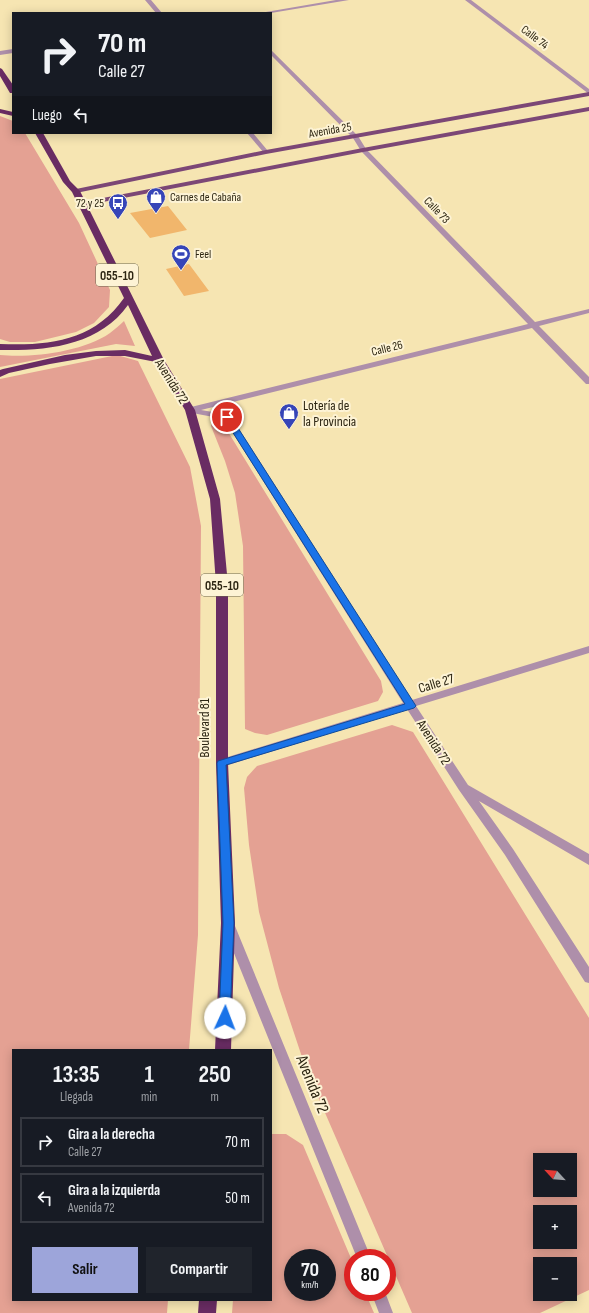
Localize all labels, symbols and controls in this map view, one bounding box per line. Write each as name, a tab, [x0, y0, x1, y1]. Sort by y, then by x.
street label: Calle 74	[518, 22, 551, 53]
text: 70 m	[98, 27, 146, 60]
icon: right	[32, 28, 84, 80]
text: Calle 27	[98, 61, 145, 82]
icon: left	[70, 104, 92, 126]
text: Luego	[32, 106, 62, 125]
street label: Avenida 25	[307, 119, 353, 142]
shop icon: Carnes de Cabaña	[145, 186, 167, 214]
place label: Carnes de Cabaña	[170, 190, 242, 205]
bus stop icon: 72 y 25	[107, 192, 129, 220]
street label: Calle 73	[420, 194, 453, 227]
place label: 72 y 25	[76, 196, 104, 211]
sports icon: Feel	[170, 243, 192, 271]
place label: Feel	[195, 247, 211, 262]
road number: 055-10	[96, 264, 138, 286]
street label: Calle 26	[370, 337, 404, 360]
street label: Avenida 72	[151, 355, 192, 407]
place label: Lotería de la Provincia	[303, 397, 356, 430]
pin	[210, 400, 244, 434]
shop icon: Lotería de la Provincia	[278, 402, 300, 430]
icon: arrive	[216, 406, 238, 428]
road number: 055-10	[201, 574, 243, 596]
street label: Calle 27	[416, 670, 456, 697]
street label: Boulevard 81	[196, 698, 213, 758]
street label: Avenida 72	[412, 716, 454, 768]
position arrow	[204, 997, 246, 1039]
street label: Avenida 72	[291, 1051, 333, 1116]
text: 13:35	[53, 1060, 100, 1089]
text: 1	[144, 1060, 154, 1089]
text: 250	[198, 1060, 231, 1089]
text: Llegada	[60, 1089, 93, 1105]
text: min	[141, 1089, 157, 1105]
text: m	[210, 1089, 219, 1105]
text: Gira a la derecha	[68, 1125, 155, 1144]
icon: right	[34, 1131, 56, 1153]
text: 70 m	[225, 1133, 250, 1152]
text: Calle 27	[68, 1144, 102, 1160]
north arrow	[533, 1153, 577, 1197]
map controls	[533, 1153, 577, 1301]
text: Gira a la izquierda	[68, 1181, 160, 1200]
icon: left	[34, 1187, 56, 1209]
text: 50 m	[225, 1189, 250, 1208]
text: Avenida 72	[68, 1200, 115, 1216]
button: +	[533, 1205, 577, 1249]
button: Salir	[32, 1247, 138, 1293]
button: Compartir	[146, 1247, 252, 1293]
speed limit sign: 80	[344, 1249, 396, 1301]
button: −	[533, 1257, 577, 1301]
text: 70	[301, 1258, 319, 1282]
text: km/h	[301, 1279, 319, 1291]

